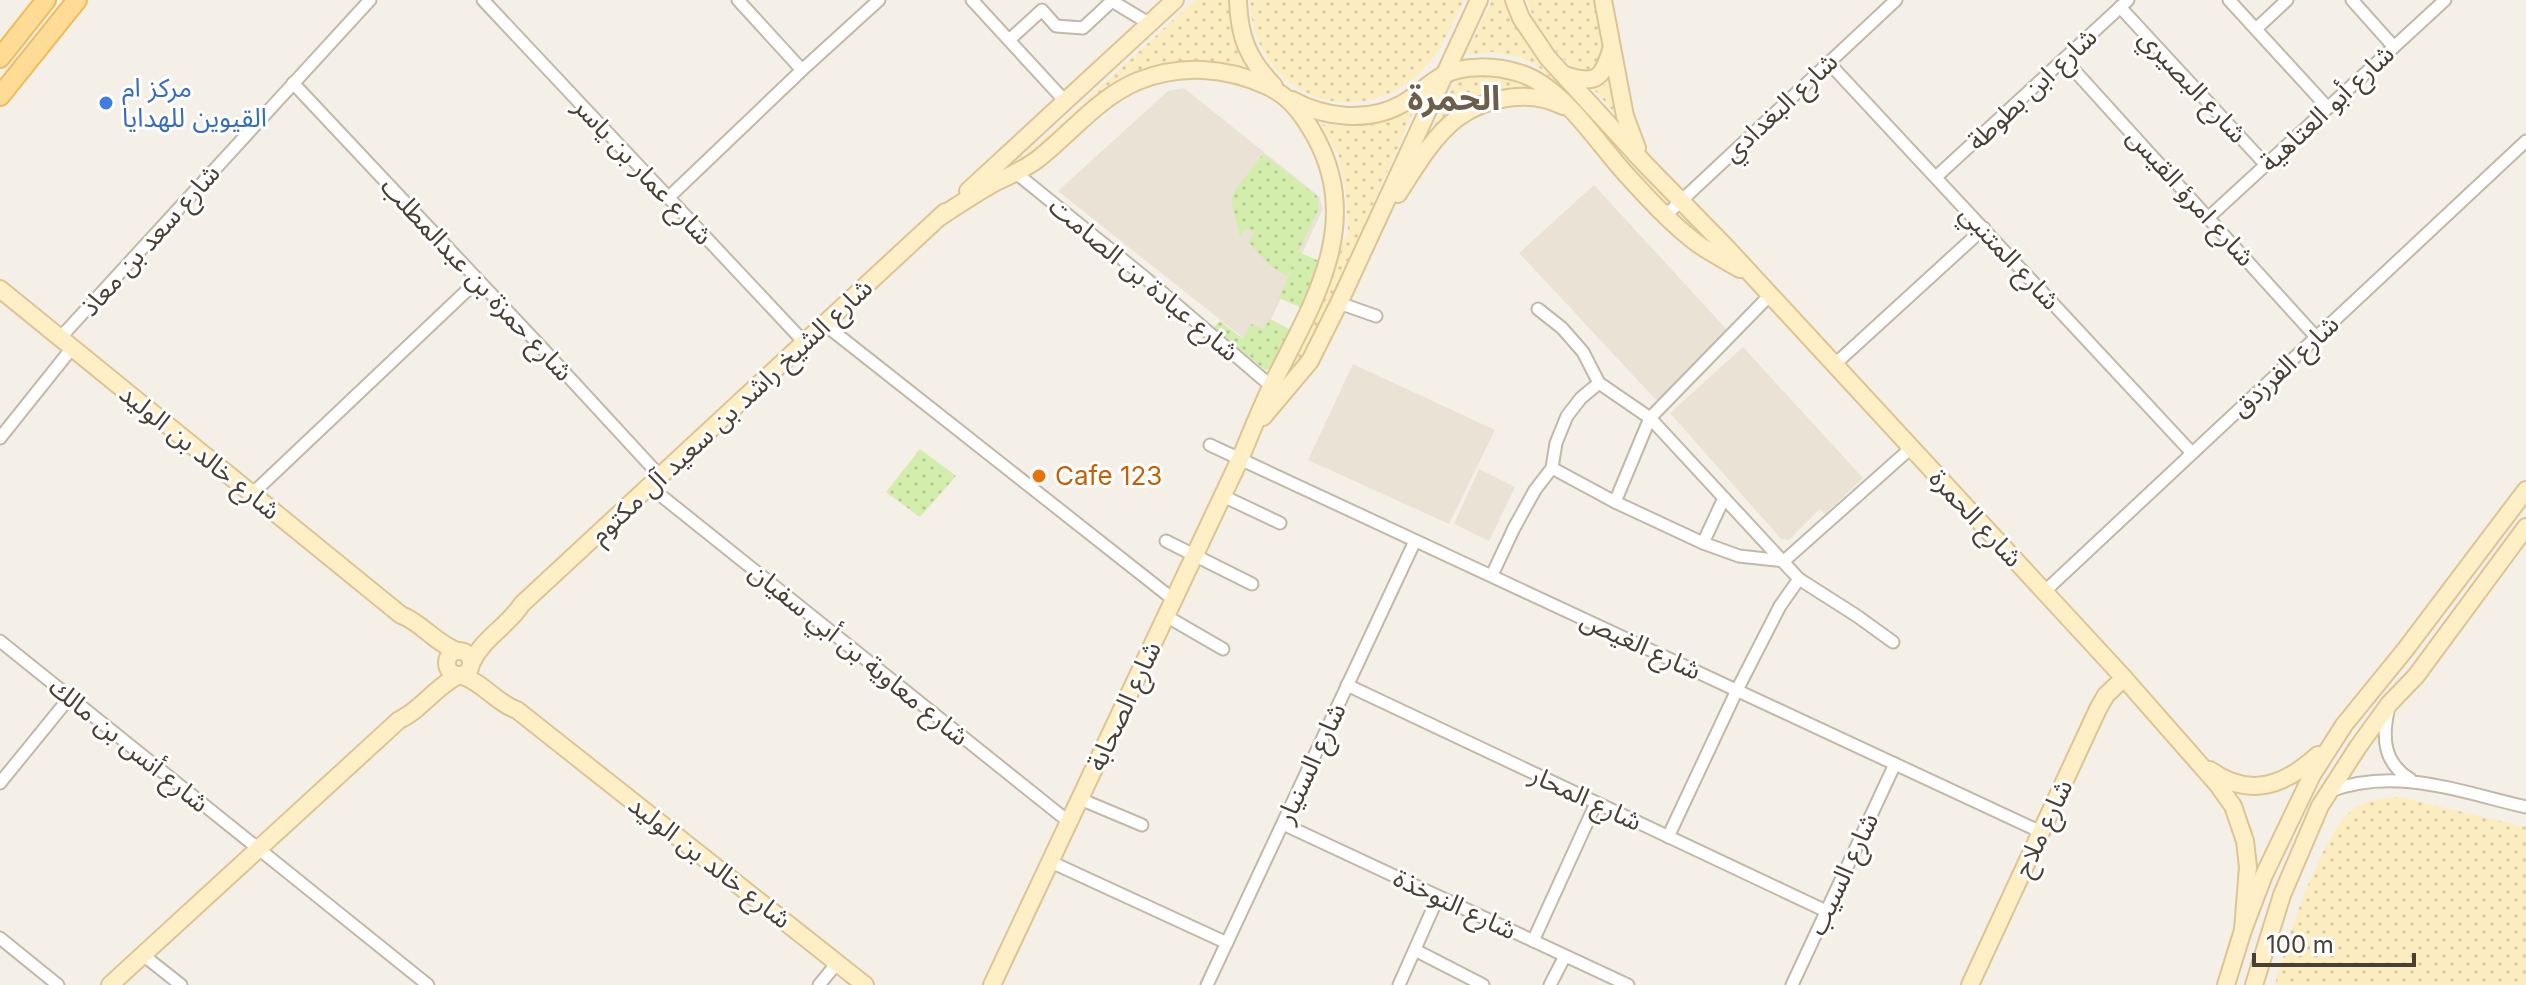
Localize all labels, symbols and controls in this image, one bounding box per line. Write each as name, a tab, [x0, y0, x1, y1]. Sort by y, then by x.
street label: شارع ابن بطوطة	[1961, 21, 2105, 159]
street label: شارع البصيري	[2129, 22, 2254, 152]
street label: شارع أبو العتاهية	[2253, 38, 2403, 180]
street label: شارع البغدادي	[1716, 46, 1847, 171]
place label: مركز ام القيوين للهدايا	[122, 72, 267, 133]
district label: الحمرة	[1408, 77, 1500, 118]
street label: شارع عمار بن ياسر	[564, 90, 719, 253]
marker: مركز ام القيوين للهدايا	[97, 94, 115, 112]
street label: شارع امرؤ القيس	[2118, 121, 2262, 275]
street label: شارع سعد بن معاذ	[73, 157, 229, 325]
street label: شارع حمزة بن عبدالمطلب	[372, 170, 580, 390]
street label: شارع عبادة بن الصامت	[1040, 190, 1246, 370]
street label: شارع المتنبي	[1950, 198, 2067, 319]
street label: شارع الشيخ راشد بن سعيد آل مكتوم	[583, 272, 882, 553]
street label: شارع الفرزدق	[2225, 308, 2347, 426]
street label: شارع خالد بن الوليد	[111, 377, 287, 529]
place label: Cafe 123	[1055, 460, 1162, 491]
street label: شارع الحمرة	[1920, 462, 2029, 576]
marker: Cafe 123	[1030, 467, 1048, 485]
street label: شارع معاوية بن أبي سفيان	[740, 555, 975, 756]
street label: شارع الغيص	[1574, 603, 1706, 690]
street label: شارع الصحابة	[1080, 636, 1171, 777]
street label: شارع أنس بن مالك	[41, 670, 216, 822]
street label: شارع السنيار	[1269, 698, 1355, 830]
street label: شارع المحار	[1523, 758, 1647, 841]
street label: شارع ملاح	[2007, 774, 2082, 883]
street label: شارع خالد بن الوليد	[620, 789, 798, 938]
street label: شارع السيب	[1801, 808, 1888, 941]
street label: شارع النوخذة	[1387, 862, 1521, 949]
scale bar	[2254, 917, 2414, 967]
text: 100 m	[2266, 930, 2334, 959]

